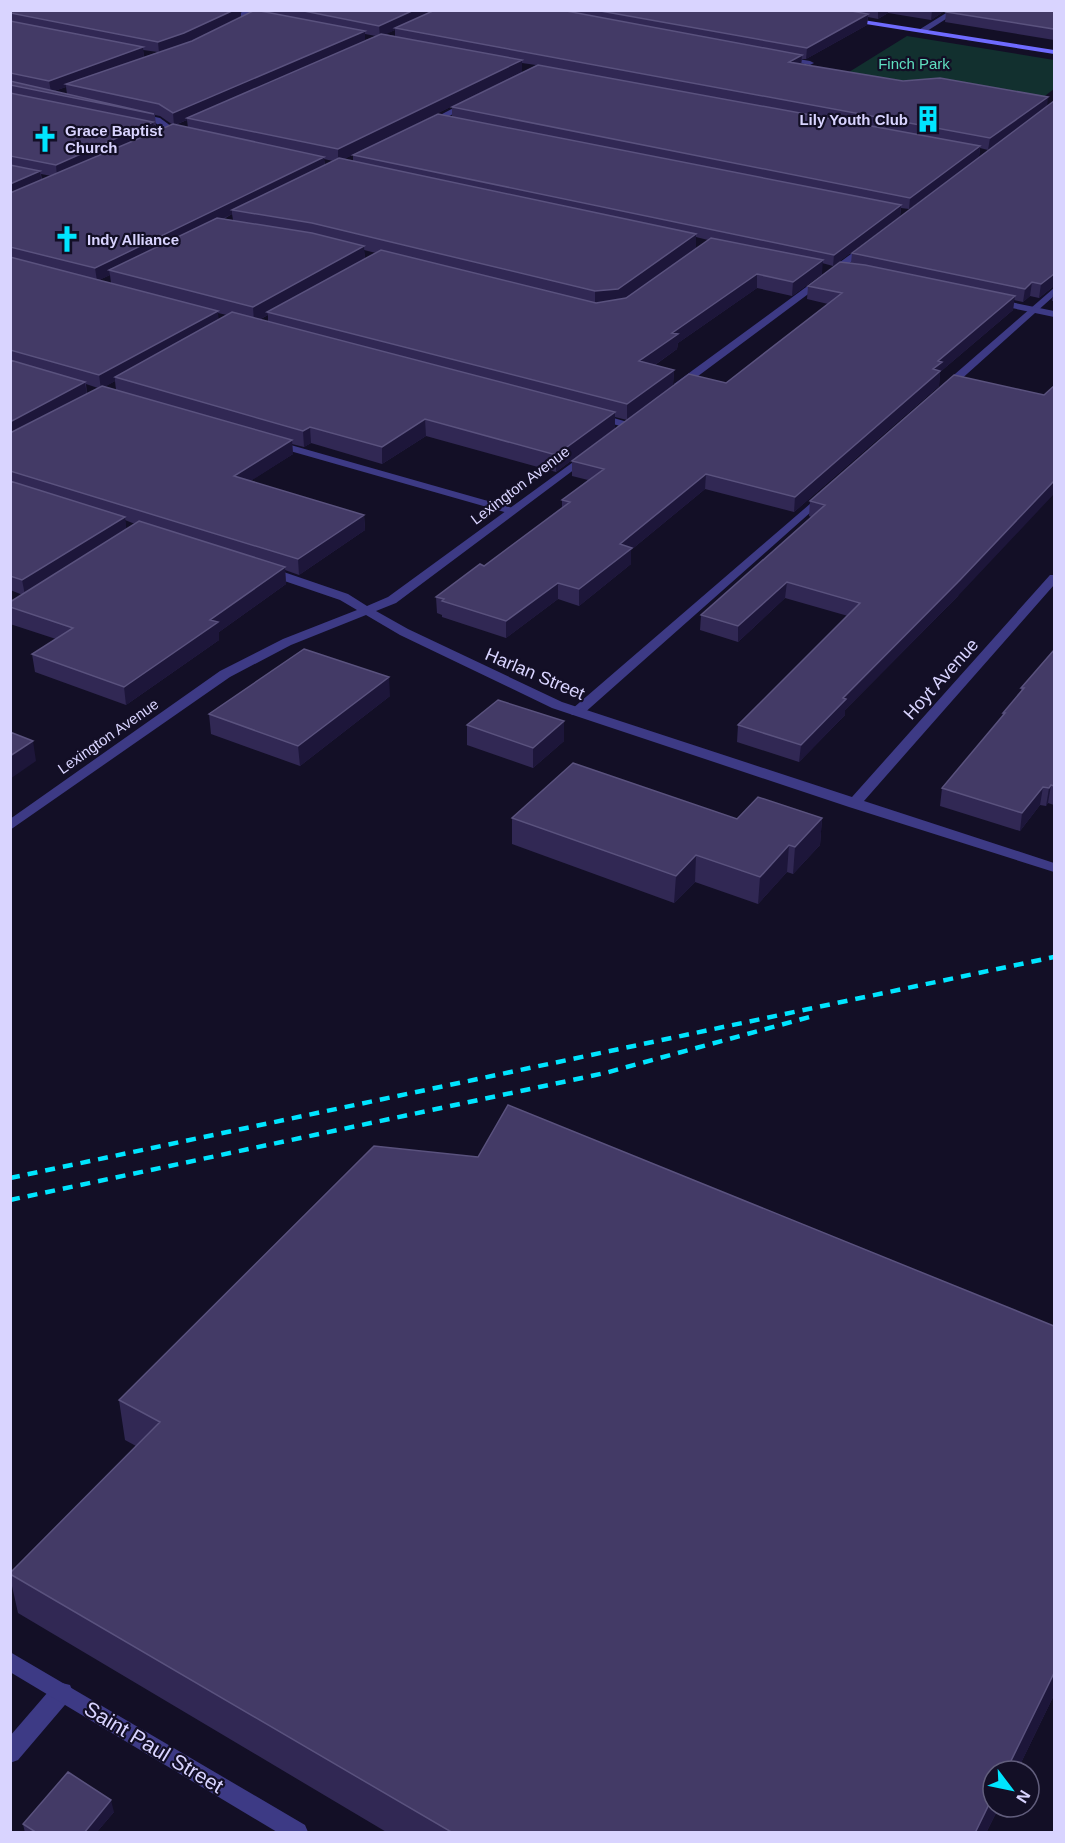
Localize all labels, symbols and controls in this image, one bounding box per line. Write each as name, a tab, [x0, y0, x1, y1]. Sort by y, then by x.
park label: Finch Park	[878, 55, 950, 72]
building icon: Lily Youth Club	[913, 104, 943, 134]
place label: Lily Youth Club	[799, 111, 908, 128]
place label: Grace Baptist Church	[65, 122, 163, 156]
church icon: Grace Baptist Church	[30, 124, 60, 154]
church icon: Indy Alliance	[52, 224, 82, 254]
place label: Indy Alliance	[87, 231, 179, 248]
street label: Lexington Avenue	[467, 442, 573, 528]
street label: Hoyt Avenue	[900, 635, 982, 723]
street label: Harlan Street	[482, 644, 588, 704]
street label: Lexington Avenue	[54, 695, 162, 777]
street label: Saint Paul Street	[81, 1697, 228, 1798]
north arrow	[981, 1759, 1041, 1819]
text: N	[1013, 1787, 1034, 1806]

